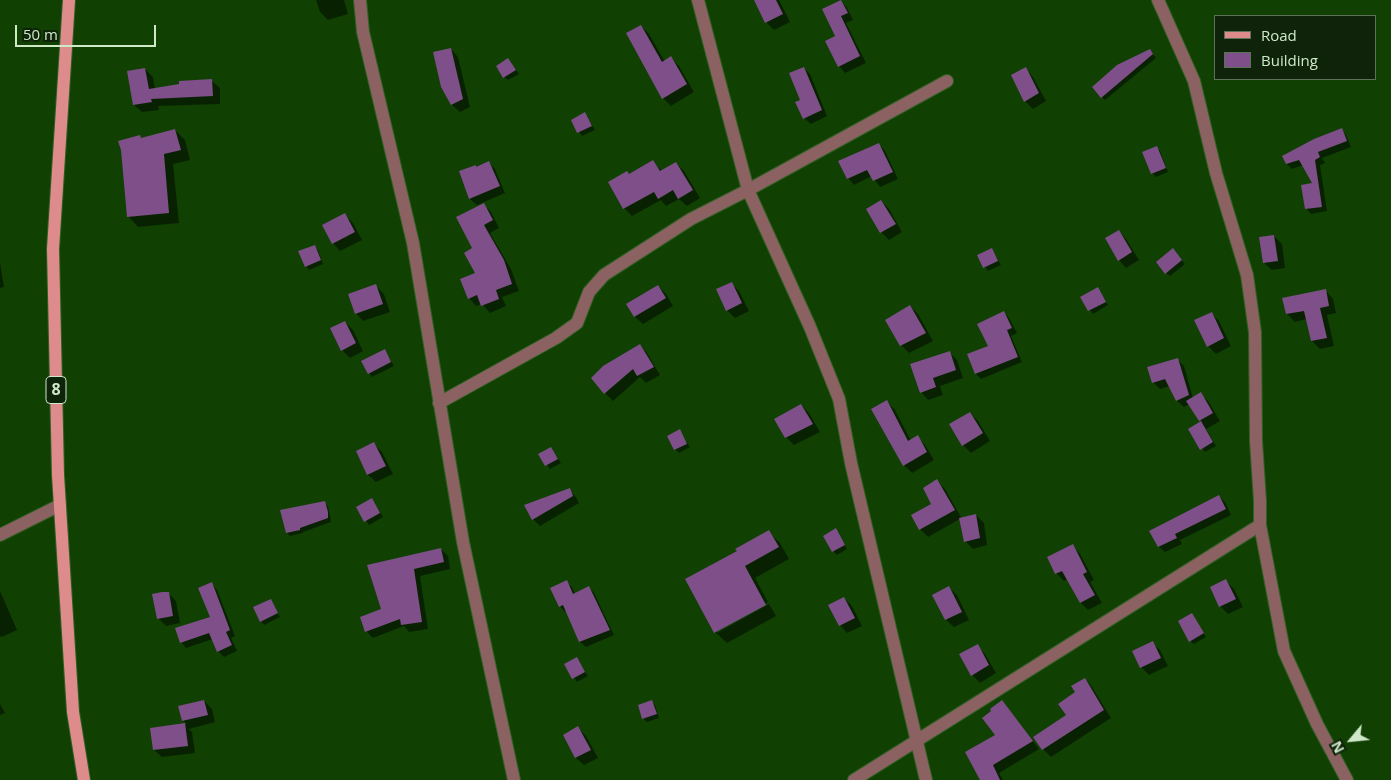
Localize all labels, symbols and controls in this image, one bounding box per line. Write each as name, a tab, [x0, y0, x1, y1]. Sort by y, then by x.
scale bar	[18, 15, 159, 47]
legend	[1214, 15, 1376, 80]
text: 50 m	[23, 24, 58, 44]
text: Road	[1261, 25, 1297, 45]
text: Building	[1261, 50, 1318, 70]
road number: 8	[46, 376, 66, 404]
north arrow	[1326, 715, 1376, 765]
text: N	[1326, 738, 1348, 757]

